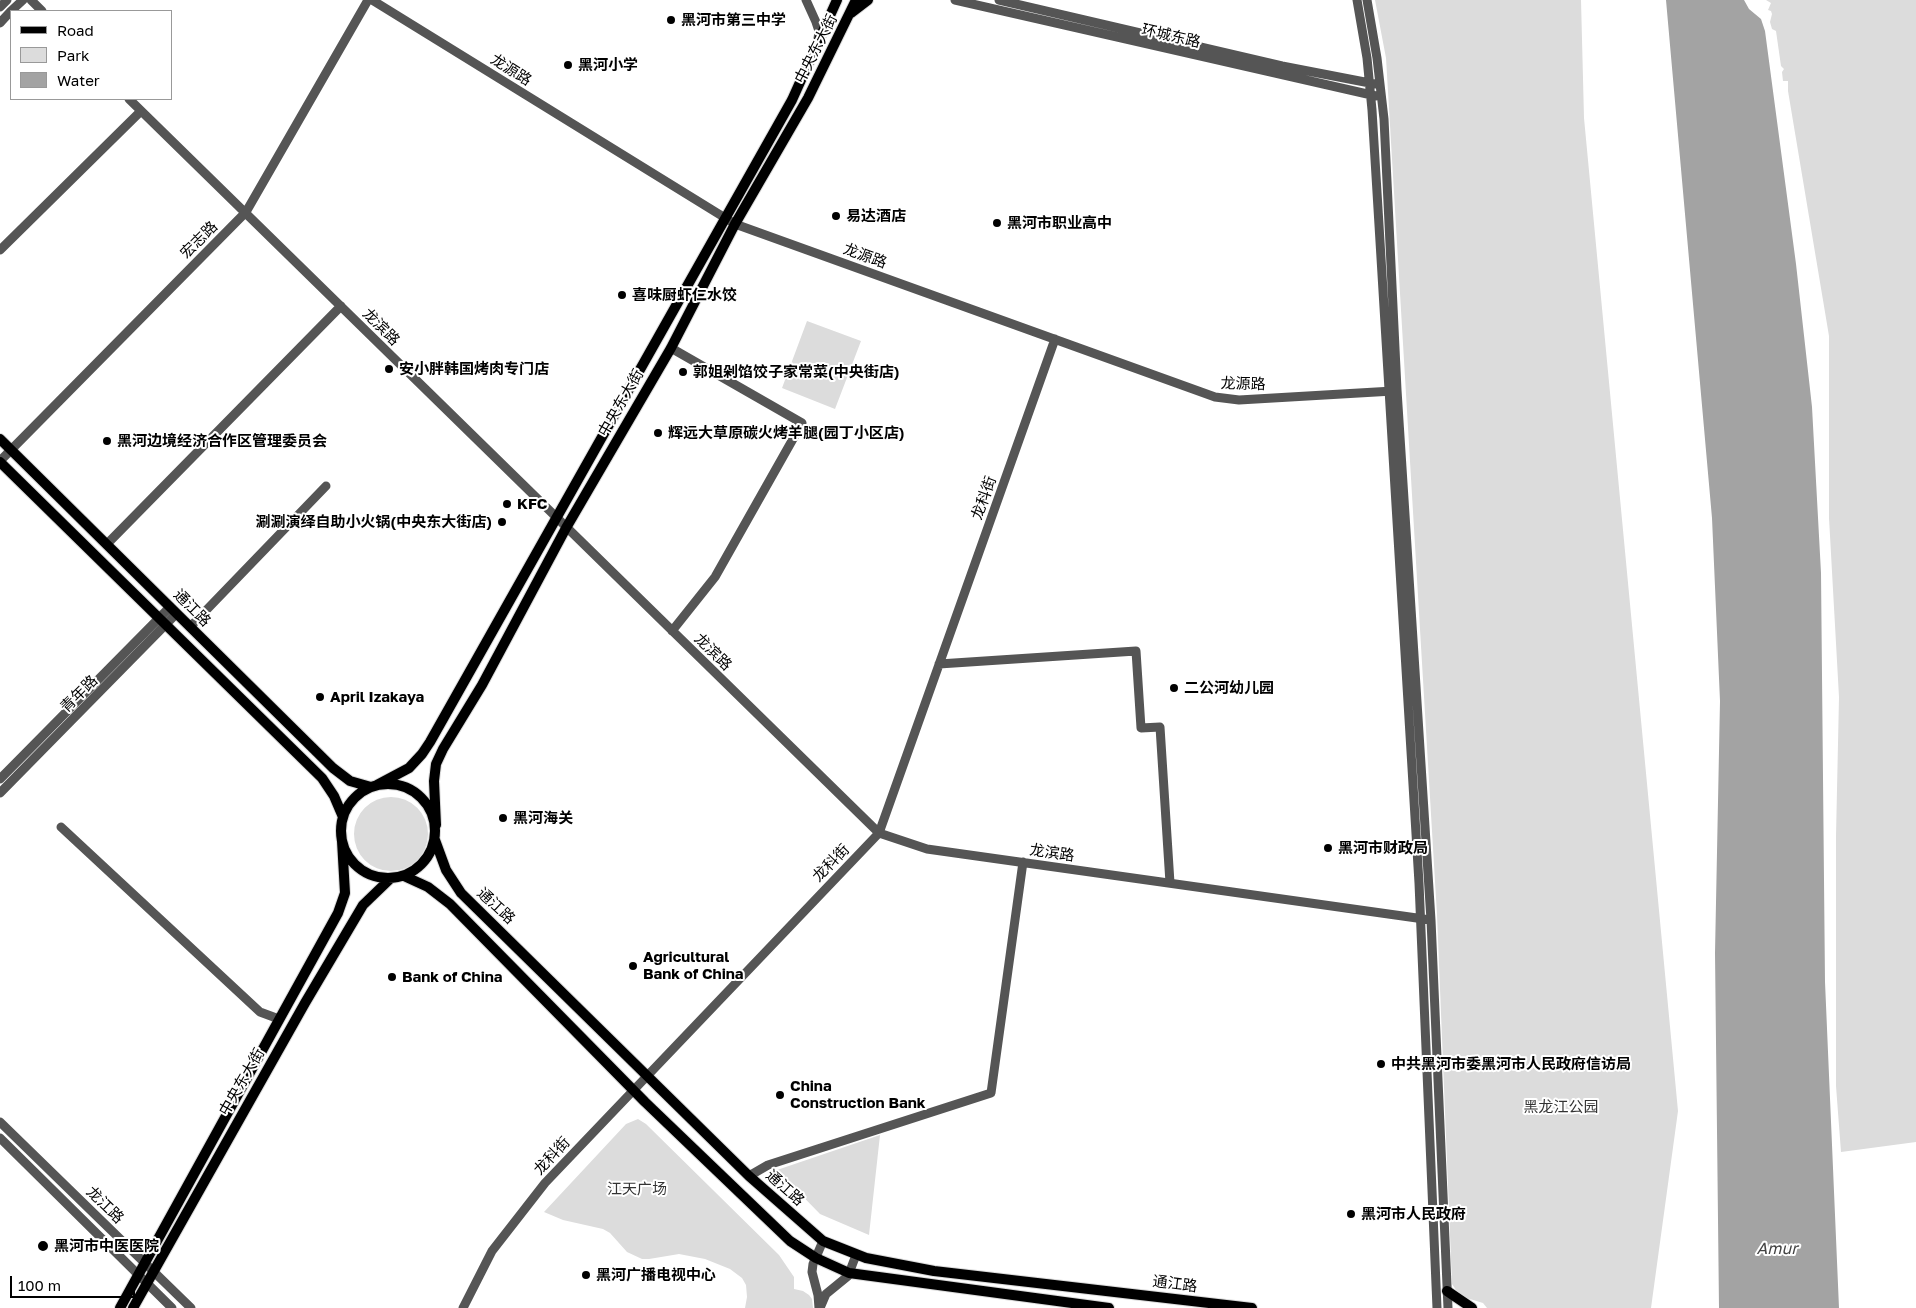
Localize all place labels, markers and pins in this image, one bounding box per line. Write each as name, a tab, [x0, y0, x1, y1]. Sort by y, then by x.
place label: 黑河市第三中学	[681, 11, 786, 29]
marker: 黑河市第三中学	[665, 14, 677, 26]
place label: 黑河小学	[578, 56, 638, 74]
marker: 黑河小学	[562, 59, 574, 71]
place label: 易达酒店	[846, 207, 906, 225]
marker: 易达酒店	[830, 210, 842, 222]
place label: 黑河市职业高中	[1007, 214, 1112, 232]
marker: 黑河市职业高中	[991, 217, 1003, 229]
place label: 喜味厨虾仁水饺	[632, 286, 737, 304]
marker: 喜味厨虾仁水饺	[616, 289, 628, 301]
place label: 安小胖韩国烤肉专门店	[399, 360, 549, 378]
marker: 安小胖韩国烤肉专门店	[383, 363, 395, 375]
place label: 郭姐剁馅饺子家常菜(中央街店)	[693, 363, 899, 381]
marker: 郭姐剁馅饺子家常菜(中央街店)	[677, 366, 689, 378]
place label: 辉远大草原碳火烤羊腿(园丁小区店)	[668, 424, 904, 442]
marker: 辉远大草原碳火烤羊腿(园丁小区店)	[652, 427, 664, 439]
place label: 黑河边境经济合作区管理委员会	[117, 432, 327, 450]
marker: 黑河边境经济合作区管理委员会	[101, 435, 113, 447]
place label: KFC	[517, 495, 547, 513]
marker: KFC	[501, 498, 513, 510]
place label: 涮涮演绎自助小火锅(中央东大街店)	[256, 513, 492, 531]
marker: 涮涮演绎自助小火锅(中央东大街店)	[496, 516, 508, 528]
place label: 二公河幼儿园	[1184, 679, 1274, 697]
marker: 二公河幼儿园	[1168, 682, 1180, 694]
place label: April Izakaya	[330, 688, 424, 706]
marker: April Izakaya	[314, 691, 326, 703]
place label: 黑河海关	[513, 809, 573, 827]
marker: 黑河海关	[497, 812, 509, 824]
place label: 黑河市财政局	[1338, 839, 1428, 857]
marker: 黑河市财政局	[1322, 842, 1334, 854]
place label: Agricultural Bank of China	[643, 948, 744, 983]
marker: Agricultural Bank of China	[627, 960, 639, 972]
place label: Bank of China	[402, 968, 503, 986]
marker: Bank of China	[386, 971, 398, 983]
place label: 中共黑河市委黑河市人民政府信访局	[1391, 1055, 1631, 1073]
marker: 中共黑河市委黑河市人民政府信访局	[1375, 1058, 1387, 1070]
place label: China Construction Bank	[790, 1077, 925, 1112]
marker: China Construction Bank	[774, 1089, 786, 1101]
place label: 黑河市人民政府	[1361, 1205, 1466, 1223]
marker: 黑河市人民政府	[1345, 1208, 1357, 1220]
place label: 黑河市中医医院	[54, 1237, 159, 1255]
marker: 黑河市中医医院	[36, 1239, 50, 1253]
place label: 黑河广播电视中心	[596, 1266, 716, 1284]
marker: 黑河广播电视中心	[580, 1269, 592, 1281]

